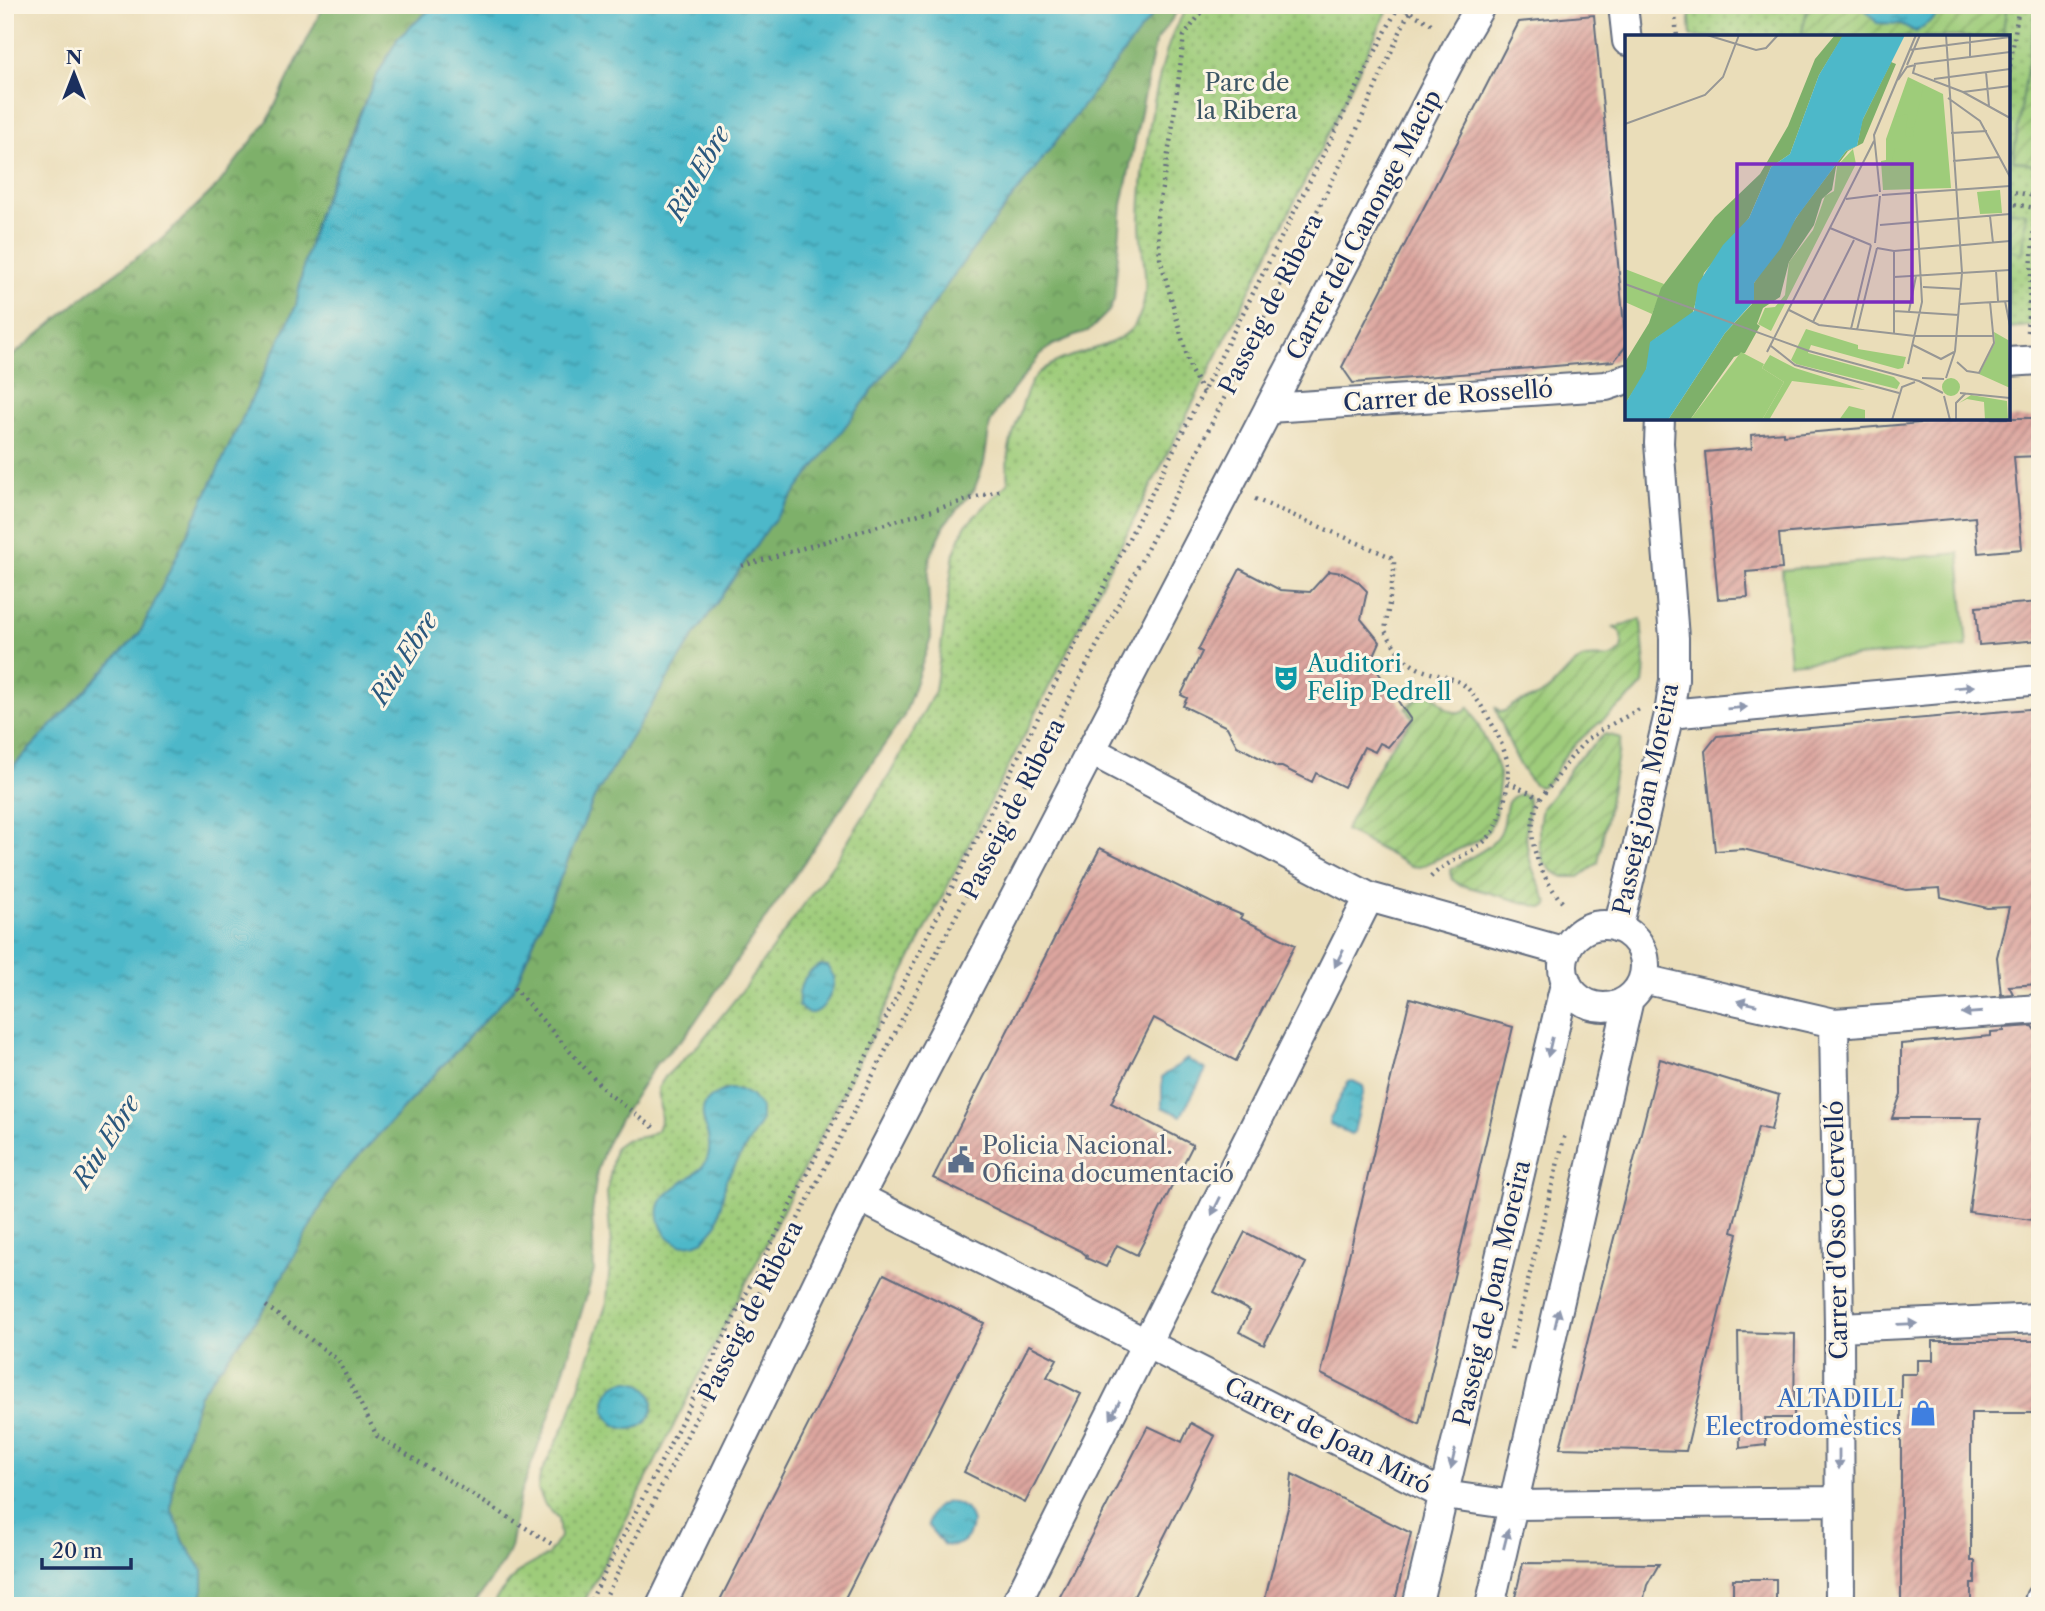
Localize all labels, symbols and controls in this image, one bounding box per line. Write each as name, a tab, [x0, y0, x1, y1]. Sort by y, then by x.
inset map	[1625, 35, 2010, 420]
north arrow	[38, 38, 108, 108]
text: N	[66, 46, 82, 69]
park label: Parc de la Ribera	[1196, 68, 1298, 125]
street label: Carrer del Canonge Macip	[1280, 85, 1447, 365]
water label: Riu Ebre	[658, 119, 738, 228]
street label: Passeig de Ribera	[1213, 208, 1329, 399]
street label: Carrer de Rosselló	[1342, 374, 1554, 417]
water label: Riu Ebre	[362, 605, 446, 712]
place label: Auditori Felip Pedrell	[1306, 649, 1451, 706]
theatre icon: Auditori Felip Pedrell	[1271, 663, 1301, 693]
street label: Passeig joan Moreira	[1607, 680, 1684, 917]
one-way arrow	[1953, 681, 1975, 692]
one-way arrow	[1726, 702, 1748, 713]
street label: Passeig de Ribera	[955, 713, 1071, 904]
one-way arrow	[1334, 948, 1345, 968]
one-way arrow	[1736, 998, 1758, 1009]
one-way arrow	[1960, 1008, 1982, 1019]
one-way arrow	[1544, 1036, 1555, 1058]
water label: Riu Ebre	[64, 1088, 148, 1195]
street label: Carrer d'Ossó Cervelló	[1820, 1100, 1853, 1360]
place label: Policia Nacional. Oficina documentació	[982, 1131, 1234, 1188]
public building icon: Policia Nacional. Oficina documentació	[946, 1145, 976, 1175]
street label: Passeig de Joan Moreira	[1447, 1157, 1536, 1429]
one-way arrow	[1211, 1196, 1222, 1216]
street label: Passeig de Ribera	[693, 1215, 809, 1406]
one-way arrow	[1551, 1307, 1562, 1329]
one-way arrow	[1896, 1318, 1918, 1329]
street label: Carrer de Joan Miró	[1220, 1371, 1436, 1500]
place label: ALTADILL Electrodomèstics	[1705, 1384, 1902, 1441]
shop icon: ALTADILL Electrodomèstics	[1908, 1398, 1938, 1428]
one-way arrow	[1109, 1400, 1121, 1420]
one-way arrow	[1447, 1448, 1458, 1470]
one-way arrow	[1833, 1448, 1845, 1470]
scale bar	[42, 1527, 131, 1571]
one-way arrow	[1501, 1528, 1512, 1550]
text: 20 m	[52, 1538, 103, 1563]

